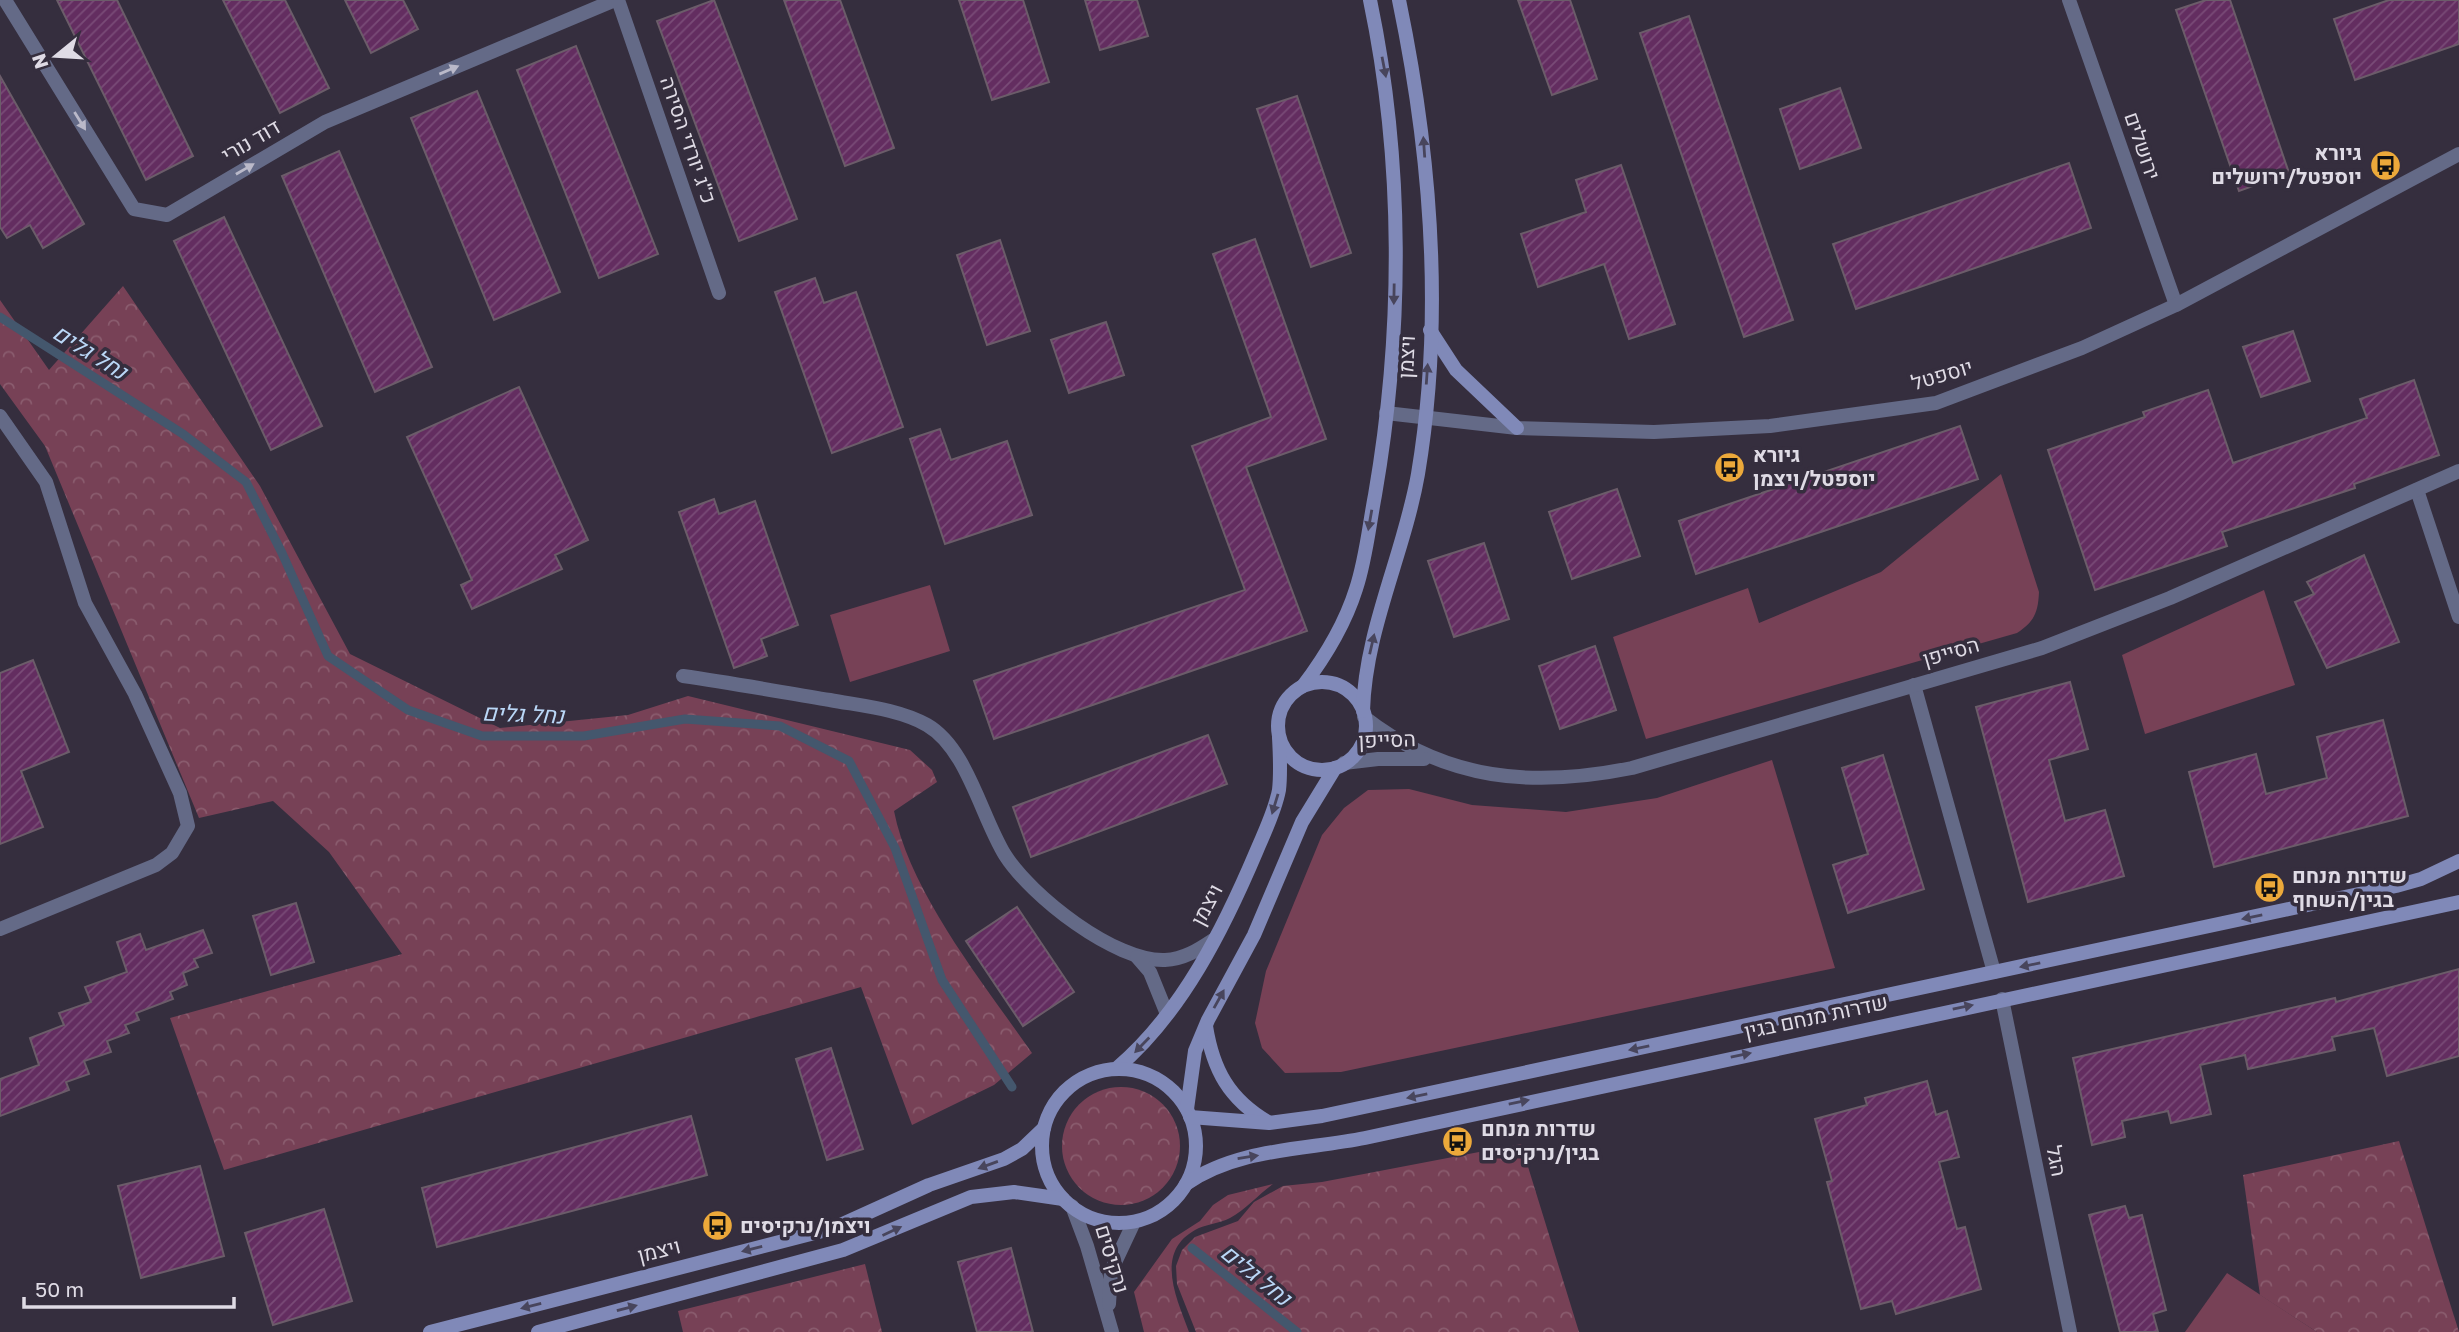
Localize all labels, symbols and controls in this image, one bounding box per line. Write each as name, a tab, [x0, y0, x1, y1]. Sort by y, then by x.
north arrow	[21, 21, 91, 91]
text: N	[26, 51, 53, 72]
one-way arrow	[1378, 56, 1389, 78]
one-way arrow	[439, 64, 460, 75]
street label: כ"ג יורדי הסירה	[655, 73, 723, 207]
street label: ירושלים	[2119, 108, 2167, 183]
one-way arrow	[73, 111, 86, 130]
street label: דוד נורי	[216, 113, 285, 167]
one-way arrow	[1418, 136, 1429, 158]
place label: גיורא יוספטל/ירושלים	[2211, 139, 2362, 189]
bus stop icon: גיורא יוספטל/ירושלים	[2368, 148, 2402, 182]
one-way arrow	[235, 163, 255, 175]
one-way arrow	[1388, 283, 1400, 305]
water label: נחל גלים	[48, 318, 134, 386]
street label: ויצמן	[1392, 335, 1420, 379]
street label: יוספטל	[1908, 353, 1976, 395]
one-way arrow	[1422, 363, 1433, 385]
place label: גיורא יוספטל/ויצמן	[1753, 441, 1876, 491]
bus stop icon: גיורא יוספטל/ויצמן	[1713, 450, 1747, 484]
one-way arrow	[1365, 509, 1376, 531]
street label: הסייפן	[1919, 631, 1982, 671]
one-way arrow	[1367, 633, 1378, 655]
water label: נחל גלים	[482, 698, 566, 728]
street label: הסייפן	[1358, 725, 1416, 753]
one-way arrow	[1269, 794, 1279, 815]
place label: שדרות מנחם בגין/השחף	[2292, 862, 2407, 912]
bus stop icon: שדרות מנחם בגין/השחף	[2252, 871, 2286, 905]
street label: ויצמן	[1184, 879, 1228, 930]
one-way arrow	[2241, 912, 2263, 923]
one-way arrow	[2018, 959, 2040, 970]
street label: שדרות מנחם בגין	[1742, 988, 1890, 1044]
one-way arrow	[1213, 990, 1225, 1009]
one-way arrow	[1953, 1001, 1975, 1012]
one-way arrow	[1134, 1037, 1151, 1054]
one-way arrow	[1628, 1043, 1650, 1054]
one-way arrow	[1730, 1049, 1752, 1060]
one-way arrow	[1406, 1090, 1428, 1101]
one-way arrow	[1508, 1097, 1530, 1108]
place label: שדרות מנחם בגין/נרקיסים	[1481, 1115, 1600, 1165]
bus stop icon: שדרות מנחם בגין/נרקיסים	[1441, 1124, 1475, 1158]
street label: הגל	[2041, 1143, 2073, 1179]
one-way arrow	[1237, 1151, 1259, 1162]
one-way arrow	[978, 1160, 999, 1171]
bus stop icon: ויצמן/נרקיסים	[700, 1209, 734, 1243]
place label: ויצמן/נרקיסים	[740, 1212, 871, 1238]
street label: נרקיסים	[1090, 1221, 1136, 1296]
one-way arrow	[882, 1225, 902, 1236]
street label: ויצמן	[635, 1232, 683, 1268]
water label: נחל גלים	[1216, 1238, 1299, 1312]
one-way arrow	[740, 1244, 762, 1255]
scale bar	[24, 1266, 234, 1310]
text: 50 m	[35, 1276, 84, 1302]
one-way arrow	[520, 1301, 542, 1312]
one-way arrow	[617, 1302, 638, 1312]

